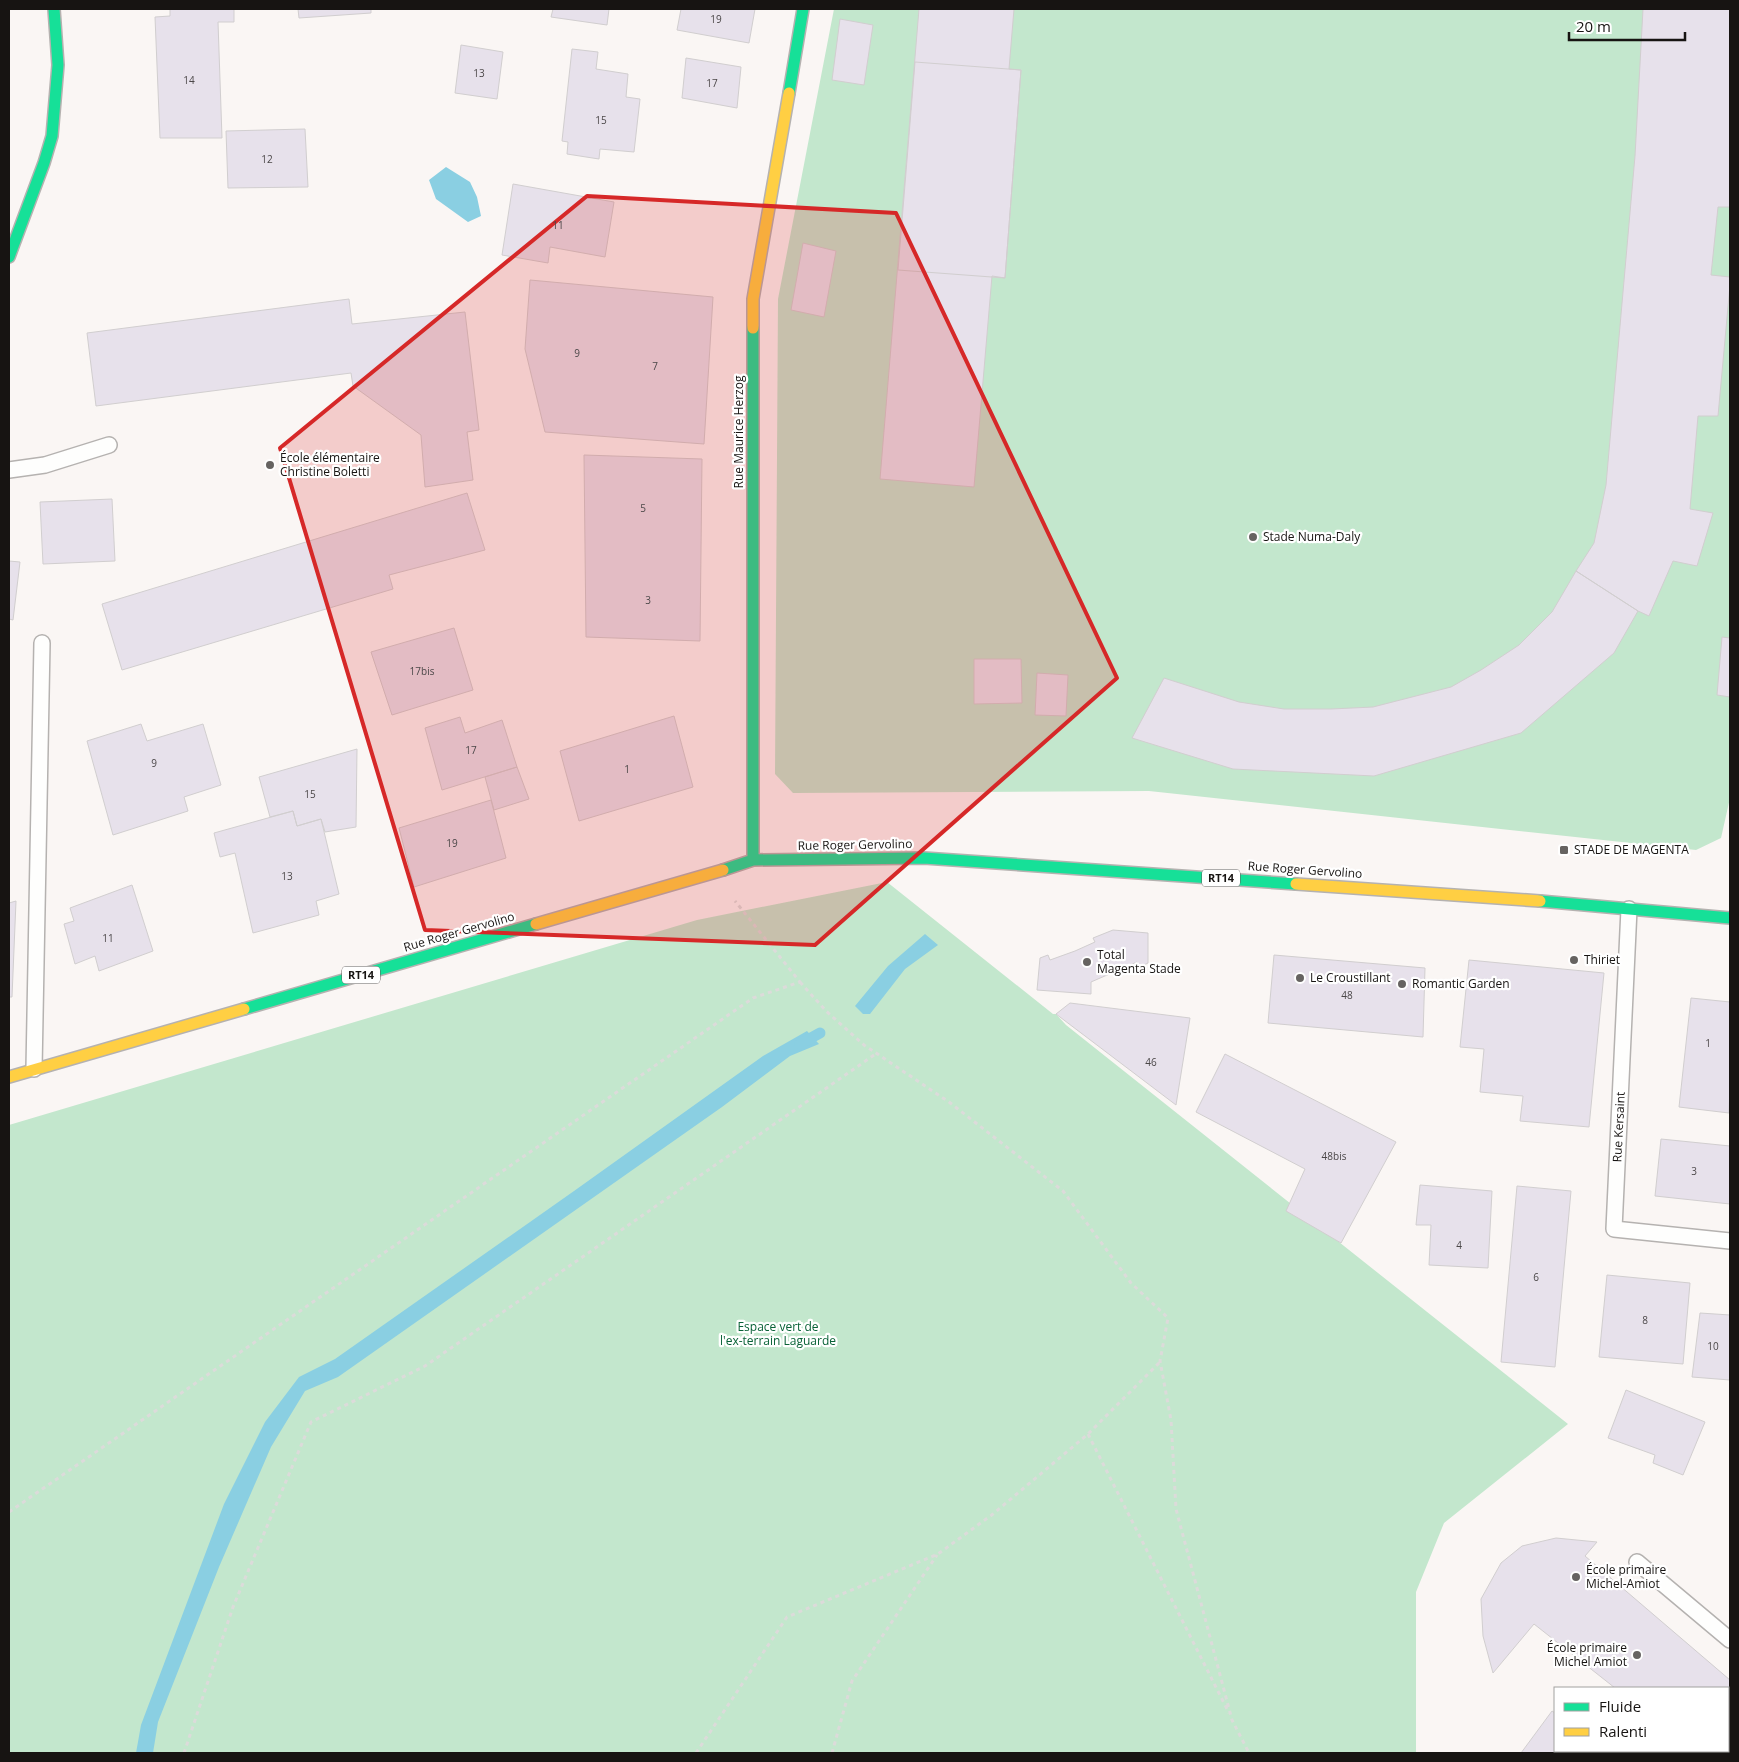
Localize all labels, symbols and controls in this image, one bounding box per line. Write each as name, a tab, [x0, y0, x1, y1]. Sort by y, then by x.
scale bar	[1569, 10, 1685, 42]
house number: 19	[710, 12, 722, 26]
text: 20 m	[1576, 16, 1611, 36]
house number: 13	[473, 66, 485, 80]
house number: 14	[183, 73, 195, 87]
house number: 17	[706, 76, 718, 90]
house number: 15	[595, 113, 607, 127]
house number: 12	[261, 152, 273, 166]
house number: 11	[552, 218, 564, 232]
house number: 9	[574, 346, 580, 360]
house number: 7	[652, 359, 658, 373]
street label: Rue Maurice Herzog	[730, 375, 747, 488]
place label: École élémentaire Christine Boletti	[280, 449, 380, 480]
marker: École élémentaire Christine Boletti	[264, 459, 276, 471]
house number: 5	[640, 501, 646, 515]
place label: Stade Numa-Daly	[1263, 528, 1361, 545]
marker: Stade Numa-Daly	[1247, 531, 1259, 543]
house number: 3	[645, 593, 651, 607]
house number: 17bis	[410, 664, 435, 678]
house number: 17	[465, 743, 477, 757]
house number: 9	[151, 756, 157, 770]
house number: 1	[624, 762, 630, 776]
house number: 15	[304, 787, 316, 801]
street label: Rue Roger Gervolino	[797, 835, 913, 854]
house number: 19	[446, 836, 458, 850]
place label: STADE DE MAGENTA	[1574, 841, 1689, 858]
marker: STADE DE MAGENTA	[1558, 844, 1570, 856]
street label: Rue Roger Gervolino	[1247, 857, 1363, 882]
house number: 13	[281, 869, 293, 883]
road number: RT14	[1202, 870, 1240, 886]
street label: Rue Roger Gervolino	[401, 908, 516, 956]
house number: 11	[102, 931, 114, 945]
place label: Total Magenta Stade	[1097, 946, 1181, 977]
place label: Thiriet	[1584, 951, 1620, 968]
marker: Thiriet	[1568, 954, 1580, 966]
marker: Total Magenta Stade	[1081, 956, 1093, 968]
road number: RT14	[342, 966, 380, 984]
place label: Le Croustillant	[1310, 969, 1391, 986]
marker: Le Croustillant	[1294, 972, 1306, 984]
place label: Romantic Garden	[1412, 975, 1510, 992]
marker: Romantic Garden	[1396, 978, 1408, 990]
house number: 48	[1341, 988, 1353, 1002]
house number: 1	[1705, 1036, 1711, 1050]
house number: 46	[1145, 1055, 1157, 1069]
street label: Rue Kersaint	[1608, 1091, 1629, 1163]
house number: 48bis	[1322, 1149, 1347, 1163]
house number: 3	[1691, 1164, 1697, 1178]
house number: 4	[1456, 1238, 1462, 1252]
house number: 6	[1533, 1270, 1539, 1284]
house number: 8	[1642, 1313, 1648, 1327]
park label: Espace vert de l'ex-terrain Laguarde	[720, 1318, 836, 1349]
house number: 10	[1707, 1339, 1719, 1353]
place label: École primaire Michel-Amiot	[1586, 1561, 1667, 1592]
marker: École primaire Michel-Amiot	[1570, 1571, 1582, 1583]
place label: École primaire Michel Amiot	[1547, 1639, 1627, 1670]
marker: École primaire Michel Amiot	[1631, 1649, 1643, 1661]
legend	[1554, 1687, 1729, 1752]
text: Fluide	[1599, 1696, 1641, 1716]
text: Ralenti	[1599, 1721, 1647, 1741]

